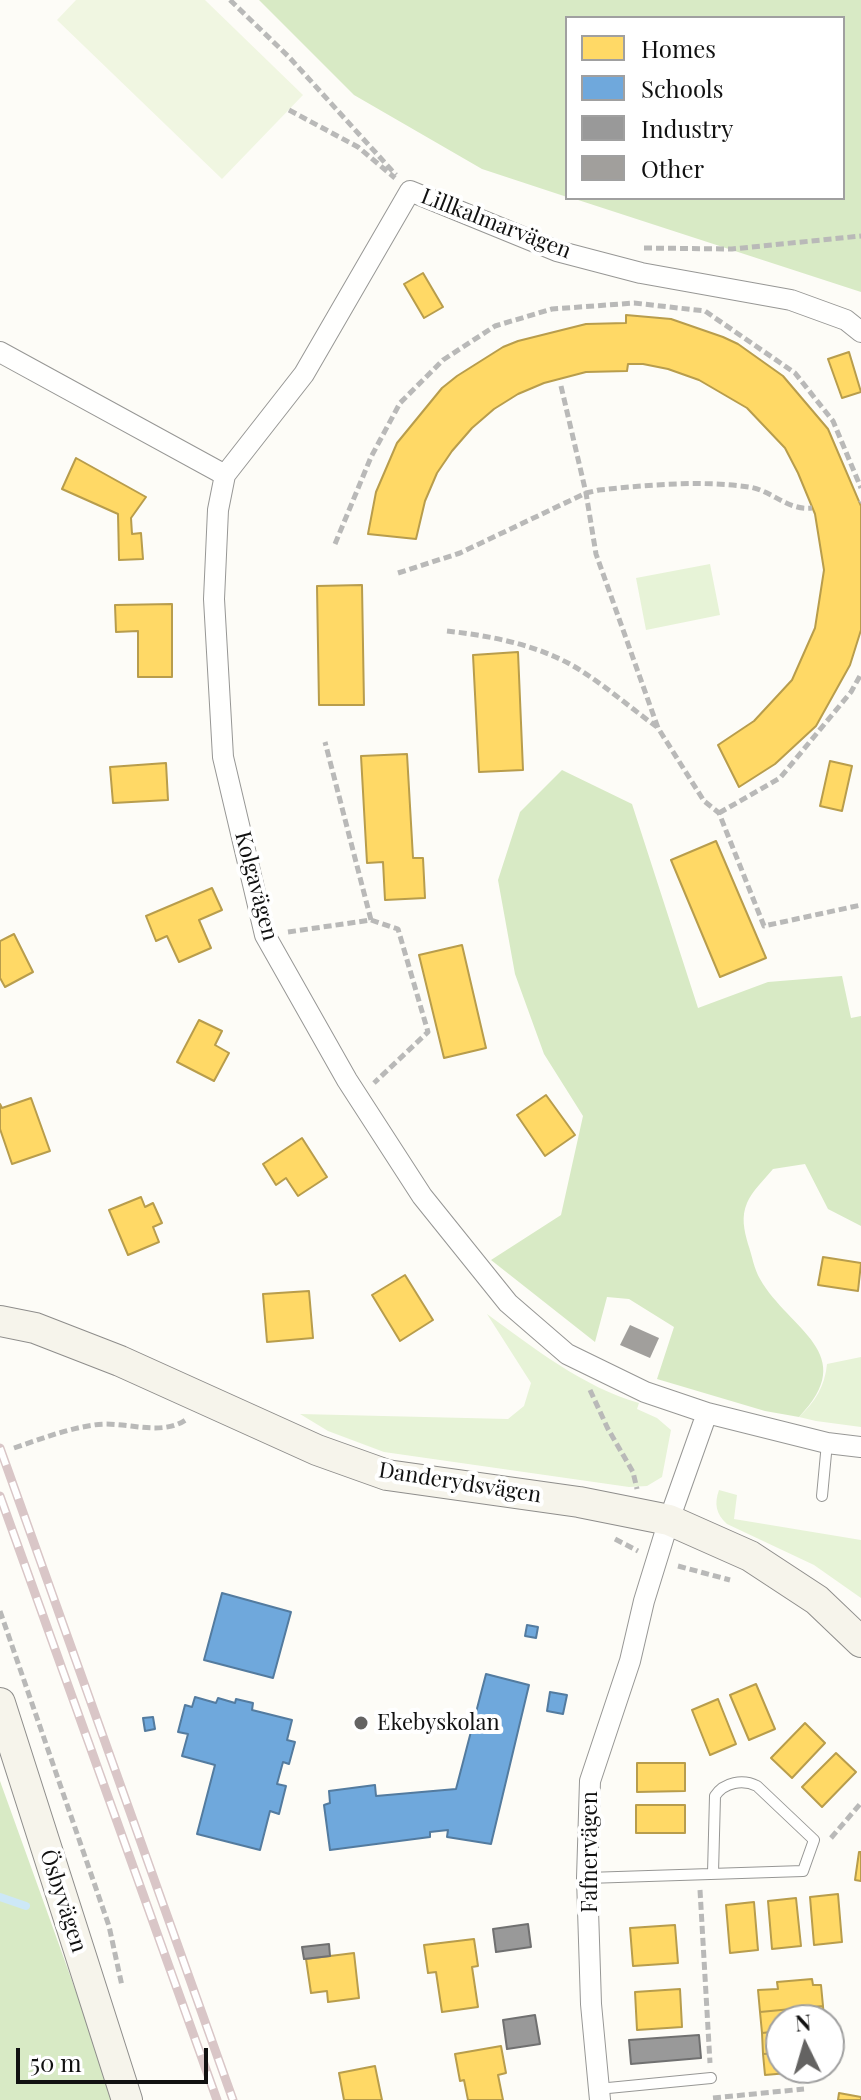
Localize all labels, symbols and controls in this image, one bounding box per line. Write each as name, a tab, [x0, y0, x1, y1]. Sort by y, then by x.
legend	[565, 16, 845, 200]
text: Homes	[641, 32, 716, 64]
text: Schools	[641, 72, 723, 104]
text: Industry	[641, 112, 733, 144]
text: Other	[641, 152, 704, 184]
street label: Lillkalmarvägen	[417, 183, 575, 265]
street label: Kolgavägen	[229, 828, 283, 944]
street label: Danderydsvägen	[377, 1457, 543, 1509]
place label: Ekebyskolan	[377, 1710, 500, 1736]
marker: Ekebyskolan	[352, 1714, 370, 1732]
street label: Fafnervägen	[577, 1791, 603, 1913]
street label: Ösbyvägen	[34, 1846, 92, 1956]
north arrow	[765, 2004, 845, 2084]
text: N	[794, 2006, 812, 2038]
scale bar	[20, 2032, 212, 2082]
text: 50 m	[30, 2046, 82, 2078]

